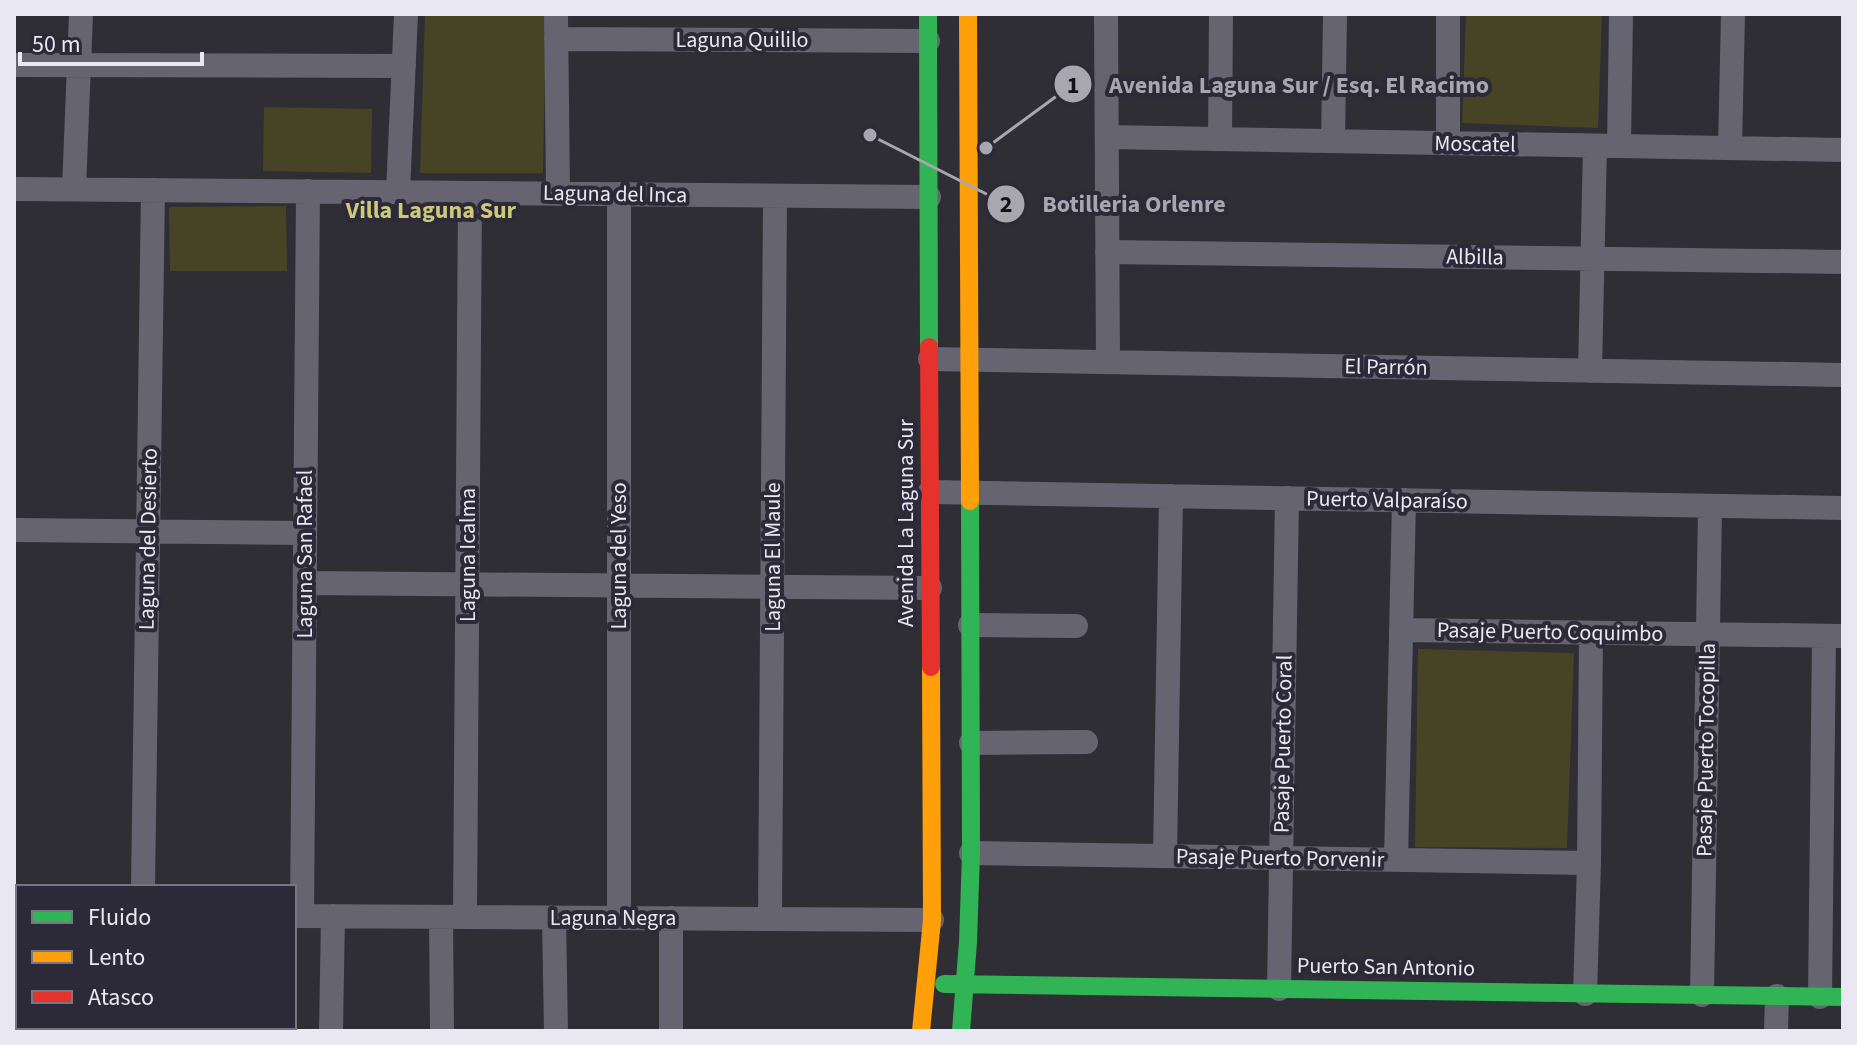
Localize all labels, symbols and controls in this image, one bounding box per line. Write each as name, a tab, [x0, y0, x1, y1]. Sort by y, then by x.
scale bar	[20, 16, 202, 66]
street label: Laguna Quililo	[676, 24, 808, 56]
text: 50 m	[32, 27, 81, 62]
callout: Avenida Laguna Sur / Esq. El Racimo	[1053, 60, 1505, 108]
text: 1	[1067, 68, 1079, 103]
text: Avenida Laguna Sur / Esq. El Racimo	[1108, 68, 1489, 103]
street label: Moscatel	[1434, 127, 1516, 161]
street label: Laguna del Inca	[543, 177, 687, 211]
callout: Botilleria Orlenre	[986, 180, 1242, 228]
text: 2	[1000, 187, 1012, 222]
text: Botilleria Orlenre	[1042, 187, 1226, 222]
district label: Villa Laguna Sur	[345, 193, 517, 228]
street label: Albilla	[1446, 241, 1504, 273]
street label: El Parrón	[1344, 350, 1428, 384]
street label: Avenida La Laguna Sur	[890, 419, 922, 627]
street label: Laguna del Desierto	[130, 448, 166, 630]
street label: Laguna San Rafael	[289, 470, 321, 638]
street label: Laguna del Yeso	[603, 482, 635, 630]
street label: Laguna El Maule	[757, 482, 789, 632]
street label: Puerto Valparaíso	[1306, 483, 1468, 517]
street label: Laguna Icalma	[452, 488, 484, 622]
street label: Pasaje Puerto Coquimbo	[1436, 614, 1664, 650]
street label: Pasaje Puerto Tocopilla	[1688, 643, 1724, 857]
street label: Pasaje Puerto Coral	[1265, 655, 1301, 833]
street label: Pasaje Puerto Porvenir	[1176, 840, 1385, 876]
legend	[16, 885, 296, 1029]
text: Fluido	[88, 900, 151, 935]
street label: Laguna Negra	[550, 902, 676, 934]
text: Lento	[88, 940, 145, 975]
street label: Puerto San Antonio	[1297, 949, 1475, 985]
text: Atasco	[88, 980, 154, 1015]

